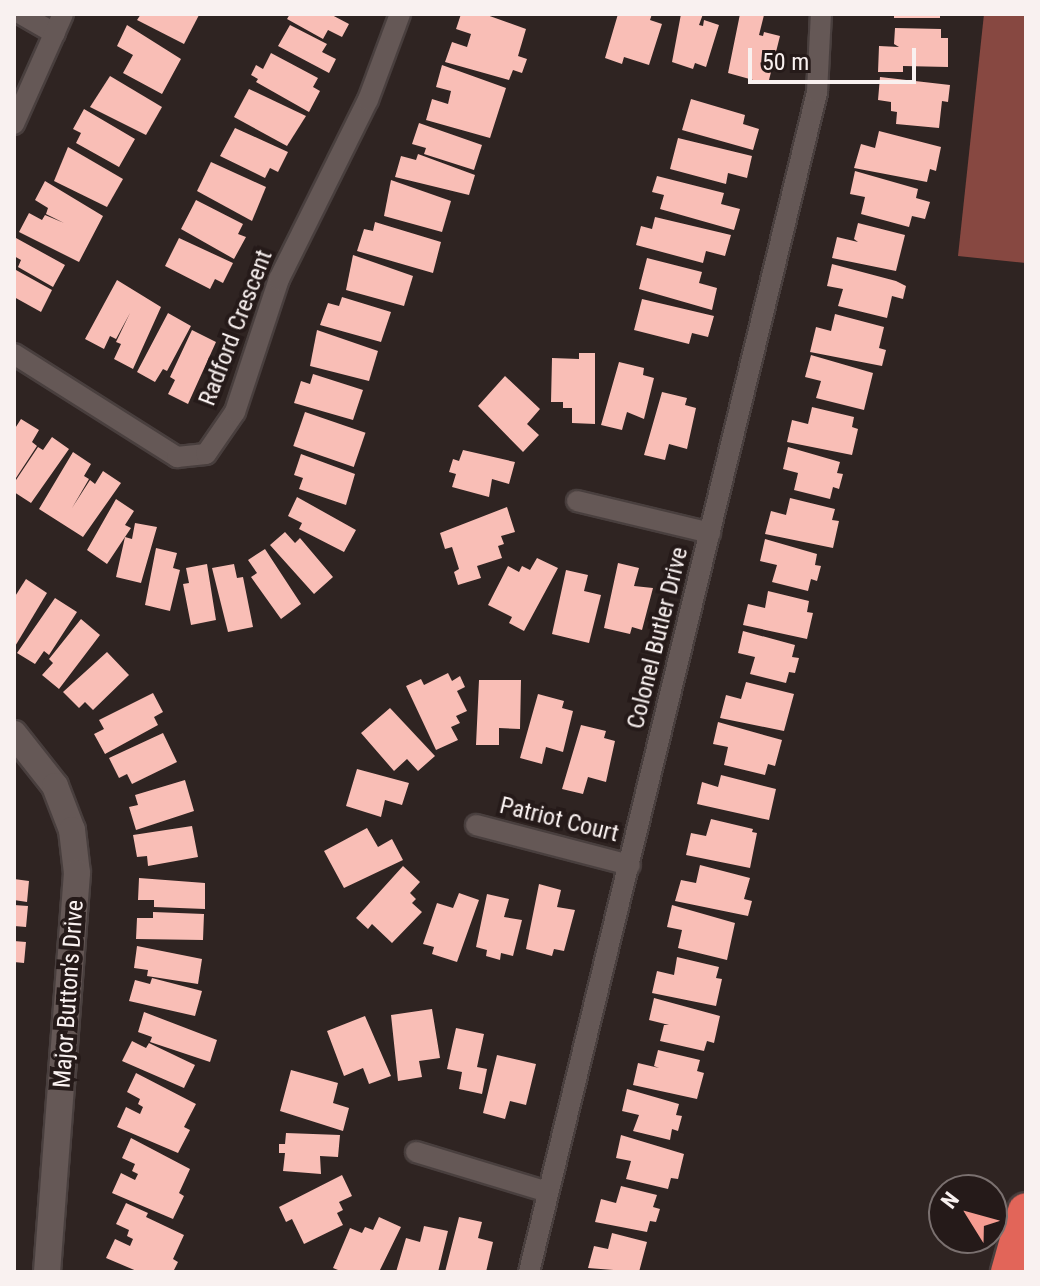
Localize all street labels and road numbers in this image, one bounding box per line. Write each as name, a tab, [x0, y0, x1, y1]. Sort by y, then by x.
street label: Radford Crescent	[193, 246, 279, 410]
street label: Colonel Butler Drive	[621, 544, 695, 732]
street label: Patriot Court	[497, 791, 621, 849]
street label: Major Button's Drive	[48, 899, 90, 1089]

